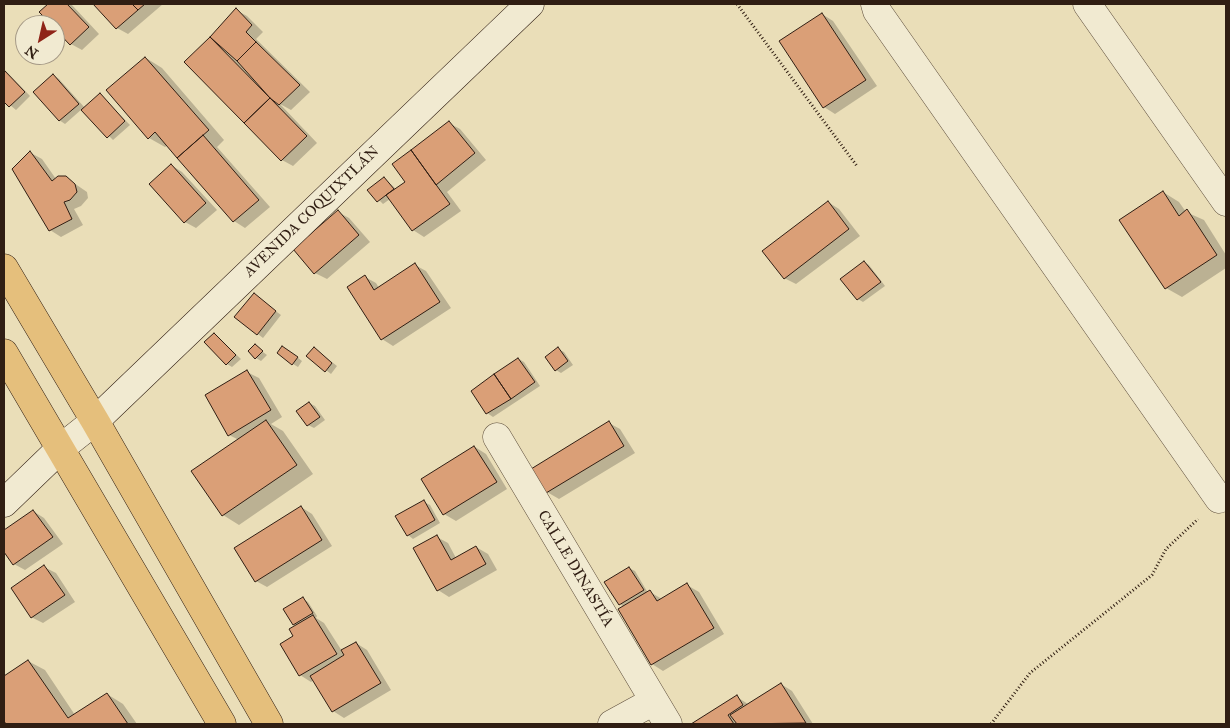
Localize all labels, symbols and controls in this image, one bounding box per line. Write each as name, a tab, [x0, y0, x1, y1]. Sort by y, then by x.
north arrow	[15, 15, 65, 65]
text: N	[22, 42, 41, 62]
street label: AVENIDA COQUIXTLÁN	[241, 143, 383, 281]
street label: CALLE DINASTÍA	[533, 507, 617, 631]

